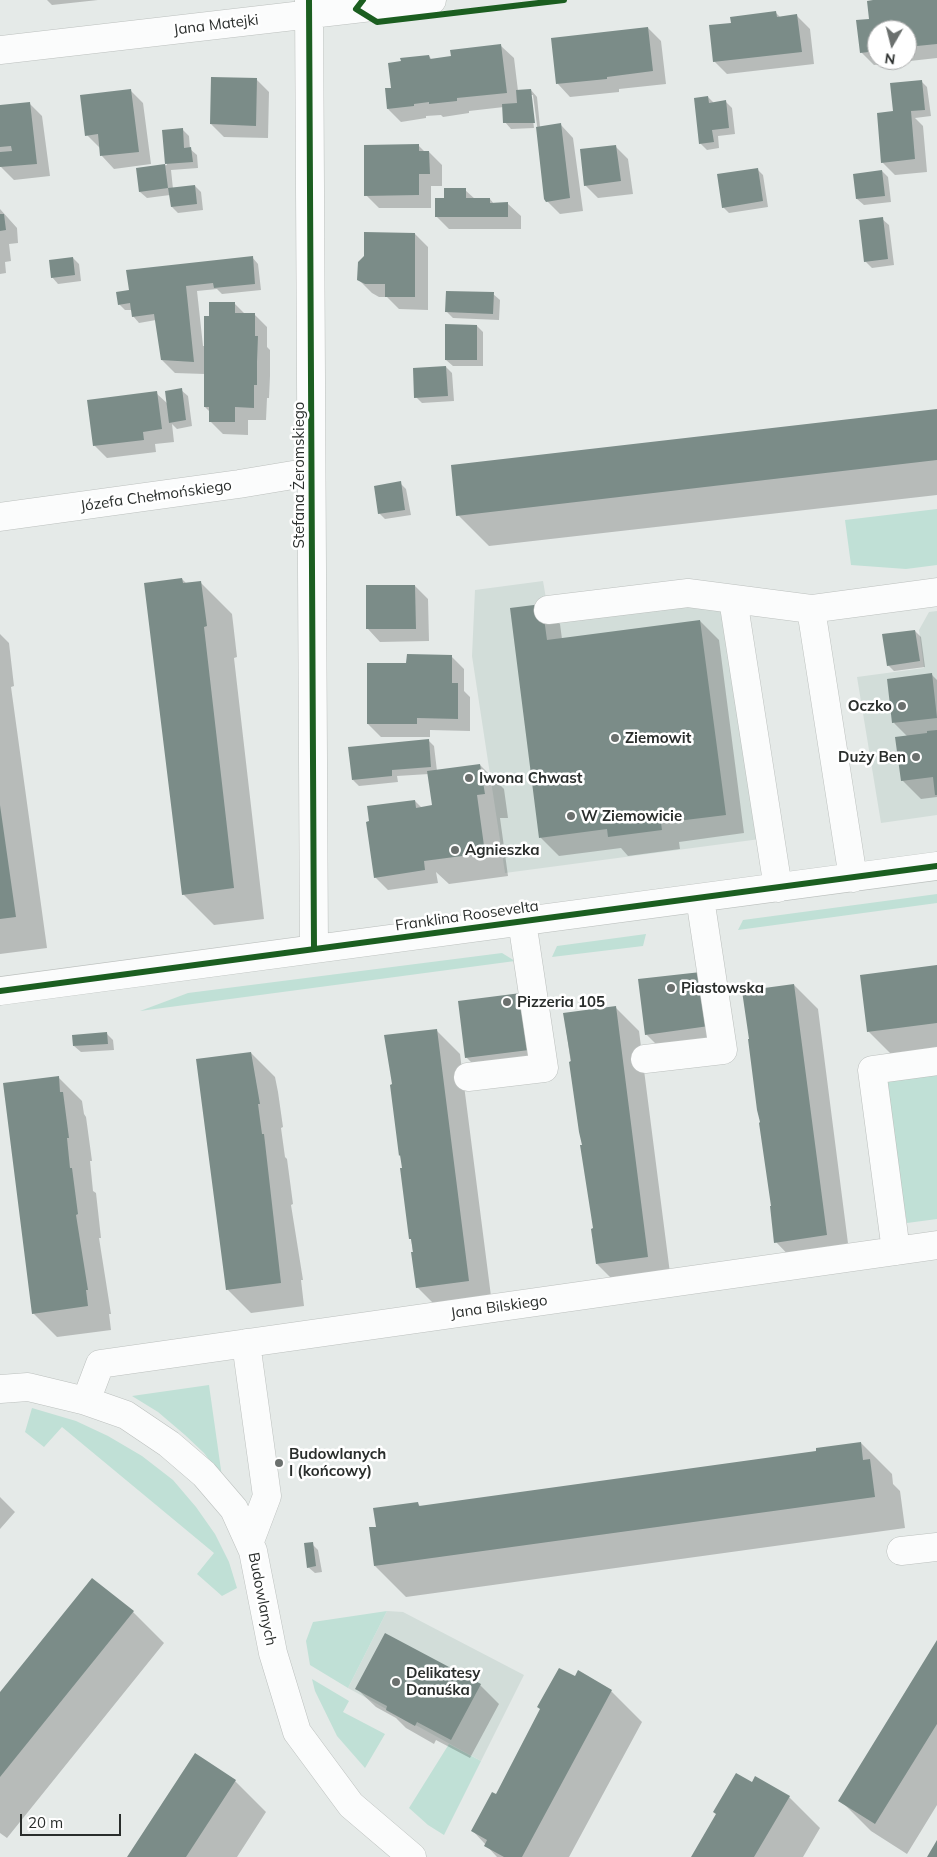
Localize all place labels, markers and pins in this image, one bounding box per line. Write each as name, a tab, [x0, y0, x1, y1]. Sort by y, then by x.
place label: Oczko	[848, 697, 892, 715]
marker: Oczko	[896, 700, 908, 712]
place label: Ziemowit	[625, 729, 691, 747]
marker: Ziemowit	[609, 732, 621, 744]
place label: Duży Ben	[838, 748, 906, 766]
marker: Duży Ben	[910, 751, 922, 763]
place label: Iwona Chwast	[479, 769, 582, 787]
marker: Iwona Chwast	[463, 772, 475, 784]
place label: W Ziemowicie	[581, 807, 682, 825]
marker: W Ziemowicie	[565, 810, 577, 822]
place label: Agnieszka	[465, 841, 540, 859]
marker: Agnieszka	[449, 844, 461, 856]
place label: Piastowska	[681, 979, 764, 997]
marker: Piastowska	[665, 982, 677, 994]
place label: Pizzeria 105	[517, 993, 605, 1011]
marker: Pizzeria 105	[501, 996, 513, 1008]
place label: Budowlanych I (końcowy)	[289, 1445, 386, 1480]
marker: Budowlanych I (końcowy)	[273, 1457, 285, 1469]
place label: Delikatesy Danuśka	[406, 1664, 480, 1699]
marker: Delikatesy Danuśka	[390, 1676, 402, 1688]

